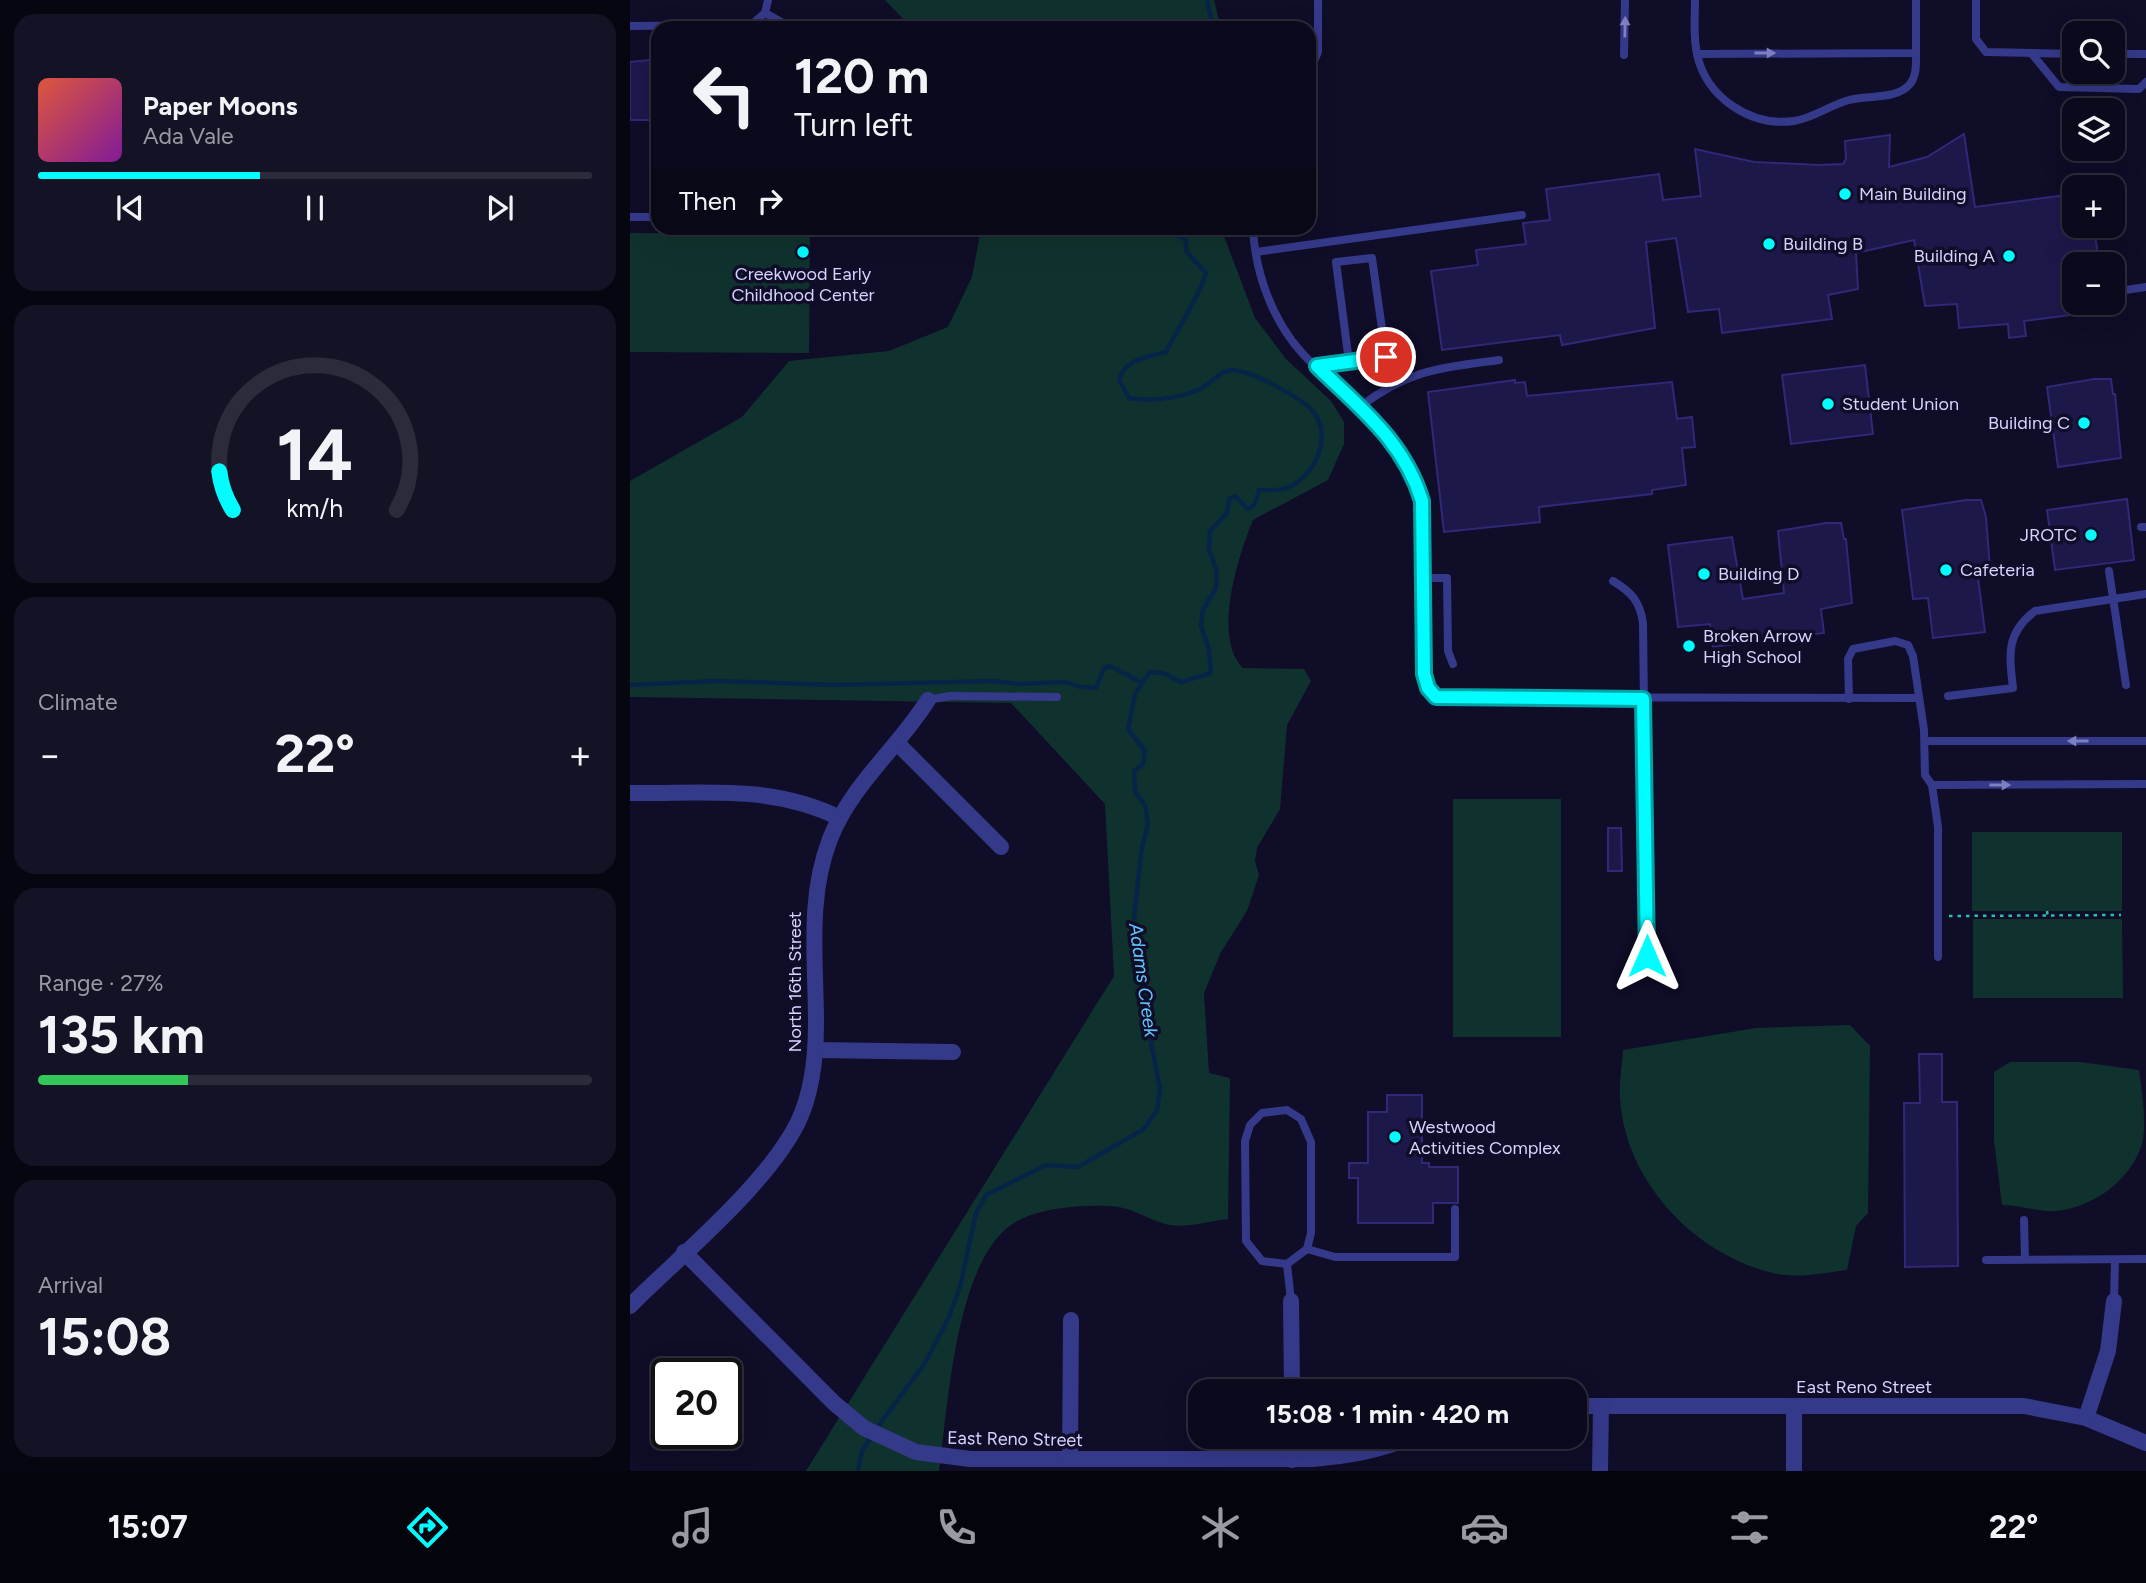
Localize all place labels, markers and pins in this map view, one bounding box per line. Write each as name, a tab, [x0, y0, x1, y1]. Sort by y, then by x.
place label: Main Building	[1859, 183, 1967, 205]
marker: Main Building	[1837, 186, 1853, 202]
place label: Building B	[1783, 233, 1863, 255]
marker: Building B	[1761, 236, 1777, 252]
marker: Creekwood Early Childhood Center	[795, 244, 811, 260]
place label: Building A	[1914, 245, 1995, 267]
marker: Building A	[2001, 248, 2017, 264]
place label: Creekwood Early Childhood Center	[731, 263, 875, 306]
pin	[1356, 327, 1416, 387]
place label: Student Union	[1842, 393, 1959, 415]
marker: Student Union	[1820, 396, 1836, 412]
place label: Building C	[1988, 412, 2070, 434]
marker: Building C	[2076, 415, 2092, 431]
place label: JROTC	[2020, 524, 2077, 546]
marker: JROTC	[2083, 527, 2099, 543]
place label: Cafeteria	[1960, 559, 2035, 581]
marker: Cafeteria	[1938, 562, 1954, 578]
place label: Building D	[1718, 563, 1799, 585]
marker: Building D	[1696, 566, 1712, 582]
place label: Broken Arrow High School	[1703, 625, 1812, 668]
marker: Broken Arrow High School	[1681, 638, 1697, 654]
place label: Westwood Activities Complex	[1409, 1116, 1561, 1159]
marker: Westwood Activities Complex	[1387, 1129, 1403, 1145]

